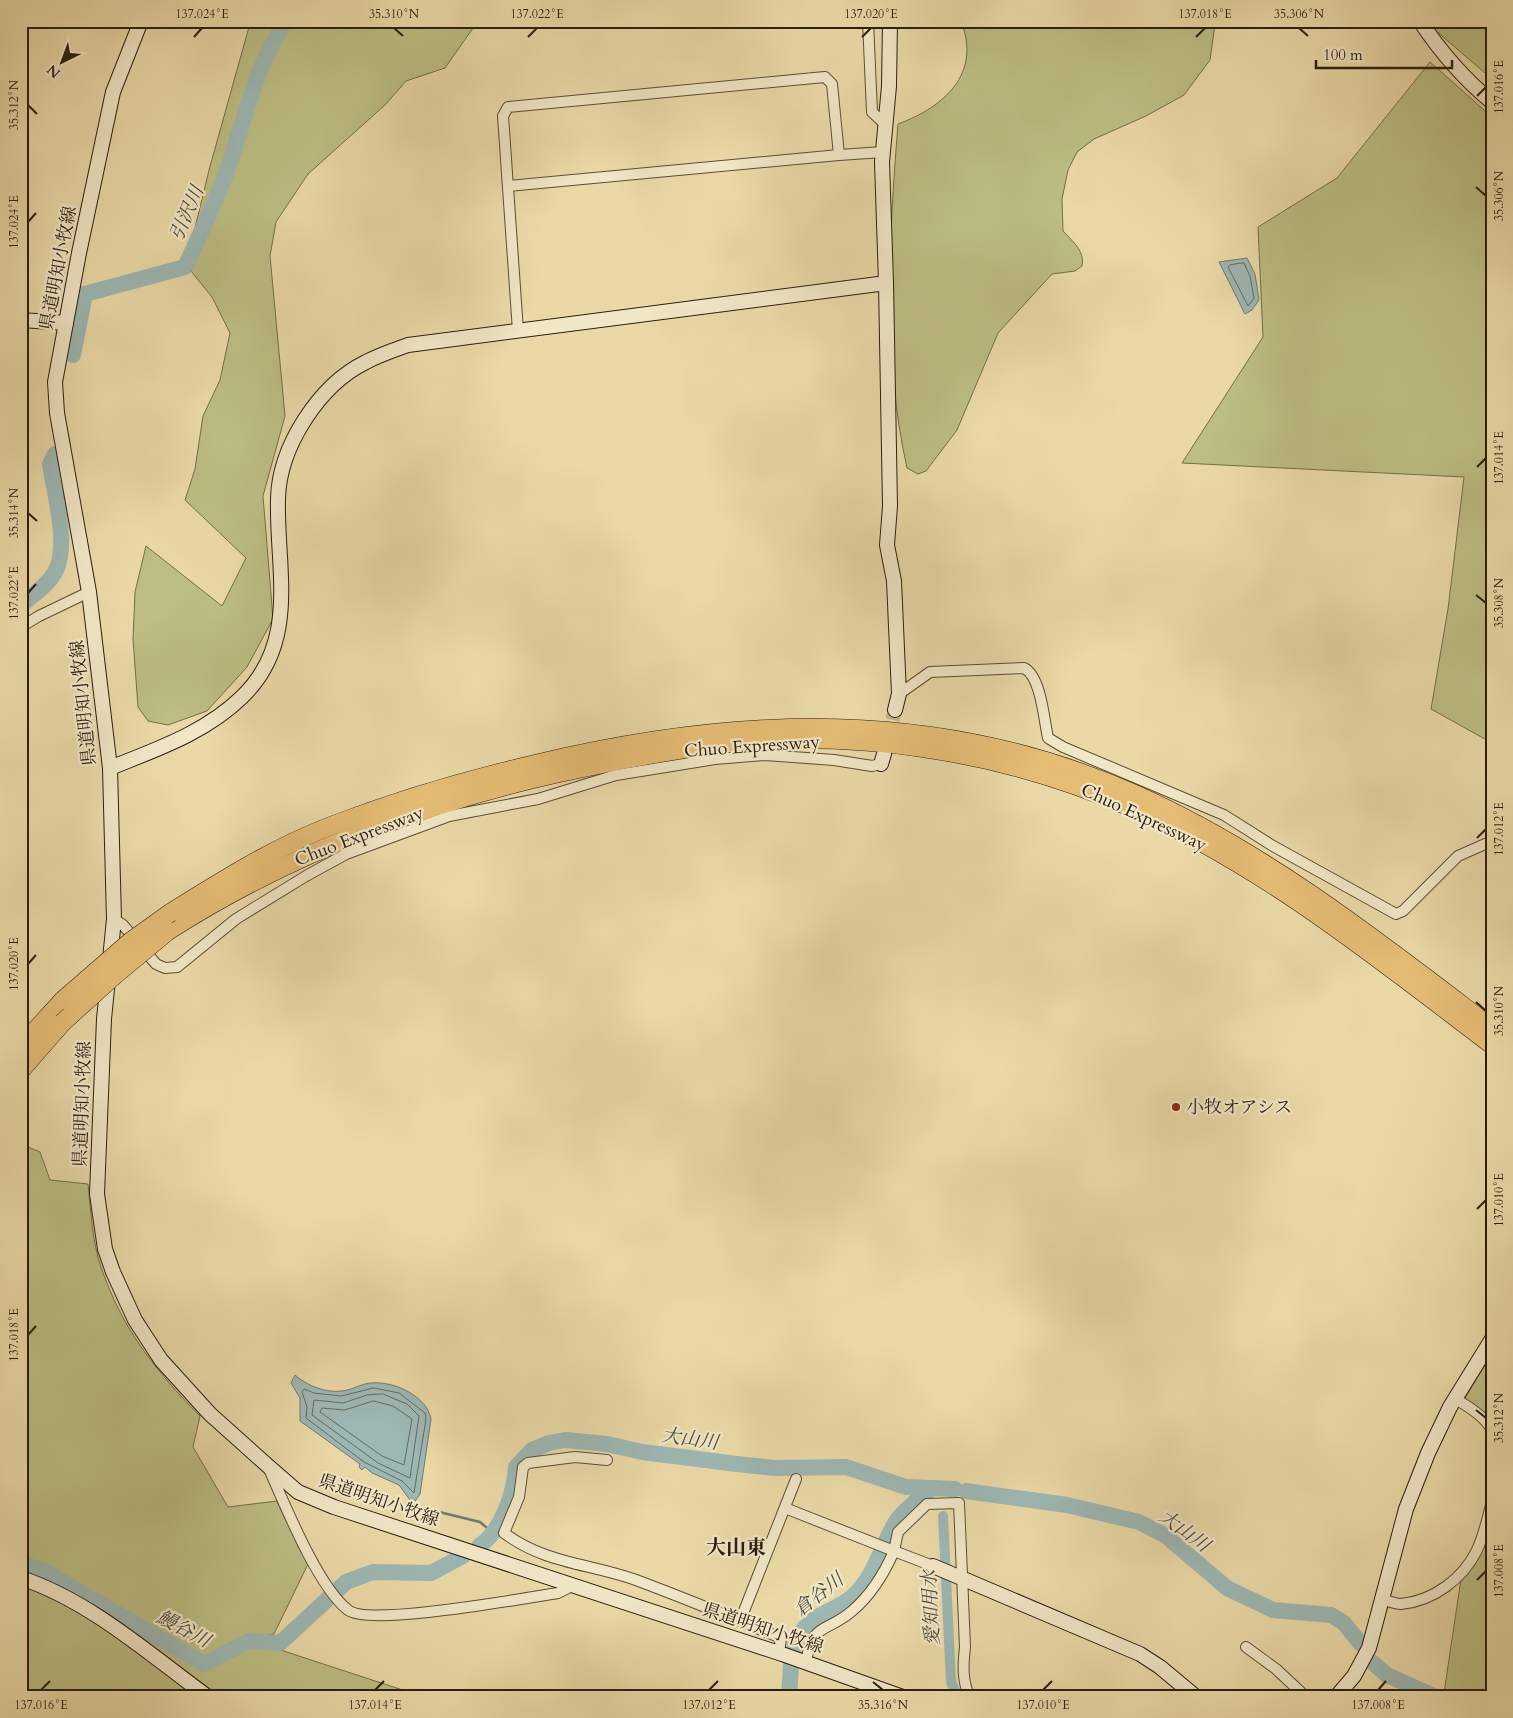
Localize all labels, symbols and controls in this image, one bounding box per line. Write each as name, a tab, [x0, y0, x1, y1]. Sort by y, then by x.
text: 137.024°E	[175, 6, 229, 22]
text: 35.310°N	[369, 6, 420, 22]
text: 137.022°E	[510, 6, 564, 22]
text: 137.020°E	[844, 6, 898, 22]
text: 137.018°E	[1178, 6, 1232, 22]
text: 35.306°N	[1274, 6, 1325, 22]
north arrow	[38, 38, 88, 88]
scale bar	[1316, 38, 1452, 70]
text: 100 m	[1323, 45, 1363, 65]
text: N	[43, 60, 65, 82]
text: 137.016°E	[1491, 60, 1507, 114]
text: 35.312°N	[6, 79, 22, 130]
text: 35.306°N	[1491, 170, 1507, 221]
water label: 引沢川	[164, 180, 211, 245]
text: 137.024°E	[6, 195, 22, 249]
street label: 県道明知小牧線	[34, 204, 83, 332]
text: 137.014°E	[1491, 431, 1507, 485]
text: 35.314°N	[6, 487, 22, 538]
text: 137.022°E	[6, 566, 22, 620]
text: 35.308°N	[1491, 577, 1507, 628]
street label: 県道明知小牧線	[64, 639, 103, 767]
street label: Chuo Expressway	[683, 729, 821, 764]
street label: Chuo Expressway	[1077, 777, 1211, 858]
street label: Chuo Expressway	[291, 800, 428, 873]
text: 137.012°E	[1491, 802, 1507, 856]
text: 137.020°E	[6, 937, 22, 991]
text: 35.310°N	[1491, 985, 1507, 1036]
street label: 県道明知小牧線	[68, 1041, 97, 1167]
place label: 小牧オアシス	[1186, 1095, 1292, 1120]
marker: 小牧オアシス	[1170, 1101, 1182, 1113]
text: 137.010°E	[1491, 1173, 1507, 1227]
text: 137.018°E	[6, 1308, 22, 1362]
text: 35.312°N	[1491, 1392, 1507, 1443]
water label: 大山川	[660, 1422, 722, 1456]
street label: 県道明知小牧線	[315, 1468, 442, 1533]
water label: 大山川	[1154, 1504, 1217, 1559]
district label: 大山東	[706, 1534, 766, 1561]
text: 137.008°E	[1491, 1544, 1507, 1598]
water label: 倉谷川	[788, 1566, 851, 1623]
water label: 愛知用水	[916, 1567, 946, 1647]
street label: 県道明知小牧線	[699, 1597, 827, 1660]
water label: 鰻谷川	[152, 1604, 217, 1655]
text: 137.016°E	[14, 1697, 68, 1713]
text: 137.014°E	[348, 1697, 402, 1713]
text: 137.012°E	[682, 1697, 736, 1713]
text: 35.316°N	[858, 1697, 909, 1713]
text: 137.010°E	[1016, 1697, 1070, 1713]
text: 137.008°E	[1351, 1697, 1405, 1713]

